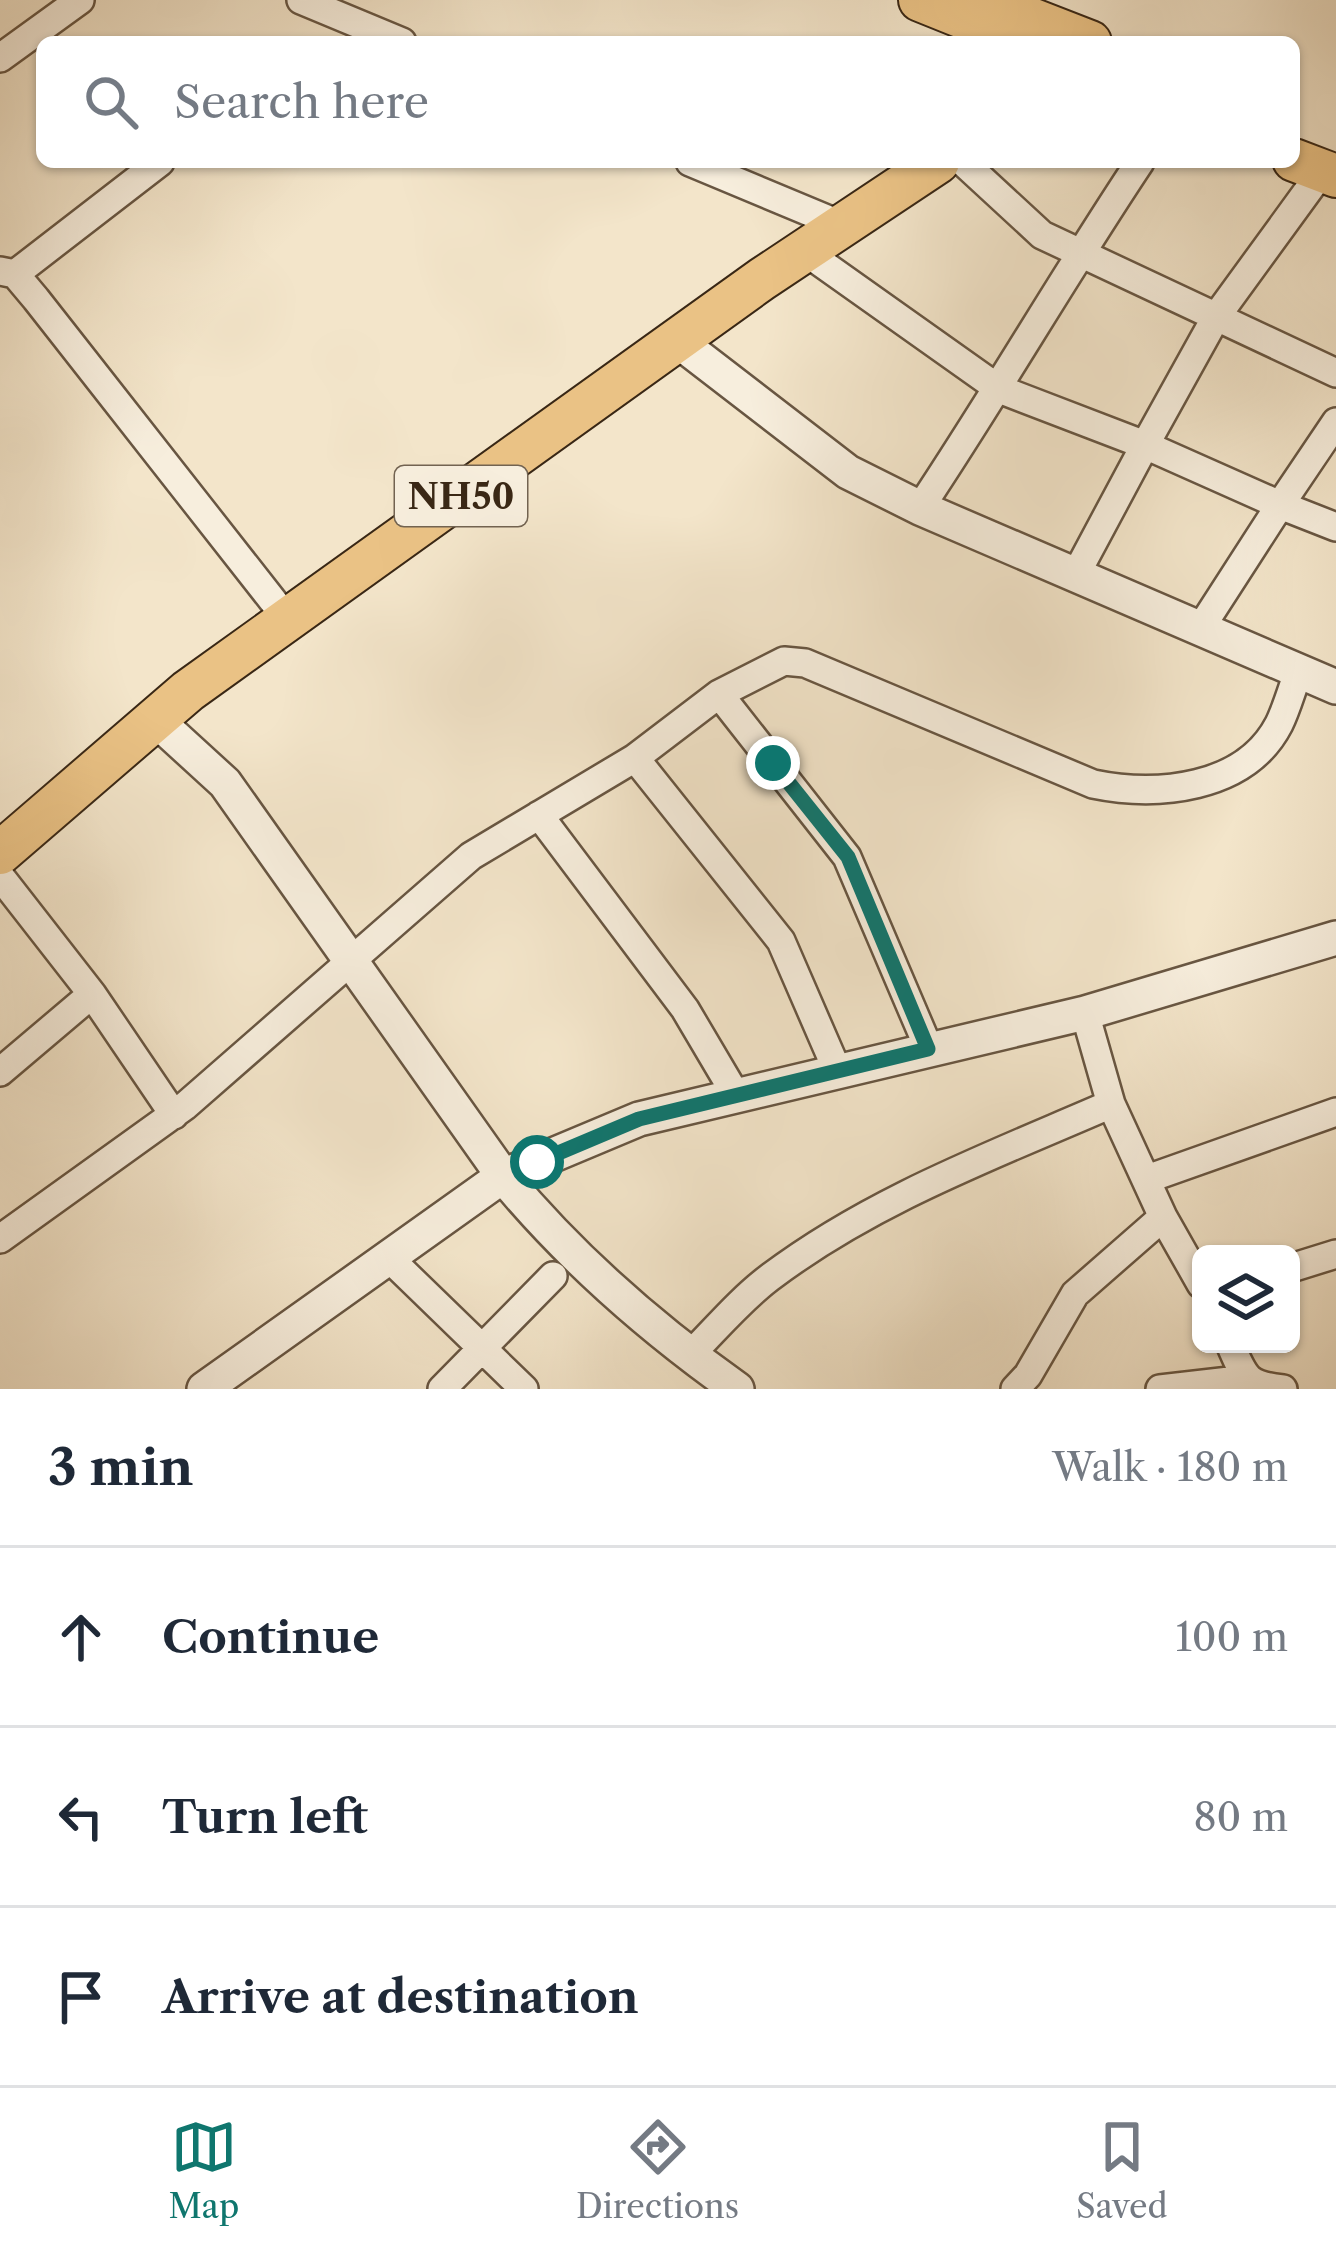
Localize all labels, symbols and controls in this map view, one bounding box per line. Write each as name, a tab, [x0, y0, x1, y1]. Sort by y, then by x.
search box	[36, 36, 1300, 168]
icon: search	[78, 69, 144, 135]
text: Search here	[174, 74, 429, 130]
road number: NH50	[395, 466, 527, 526]
route end	[746, 736, 800, 790]
route start	[510, 1135, 564, 1189]
map controls	[1192, 1245, 1300, 1353]
button: layers	[1192, 1245, 1300, 1353]
text: 3 min	[48, 1436, 194, 1498]
text: Walk · 180 m	[1052, 1443, 1288, 1491]
icon: ahead	[48, 1604, 114, 1670]
text: Continue	[162, 1609, 379, 1665]
text: 100 m	[1175, 1613, 1288, 1661]
icon: left	[48, 1784, 114, 1850]
text: Turn left	[162, 1789, 368, 1845]
text: 80 m	[1193, 1793, 1288, 1841]
icon: arrive	[48, 1964, 114, 2030]
text: Arrive at destination	[162, 1969, 639, 2025]
tab: Map	[168, 2114, 239, 2227]
tab: Directions	[576, 2114, 739, 2227]
tab: Saved	[1076, 2114, 1168, 2227]

